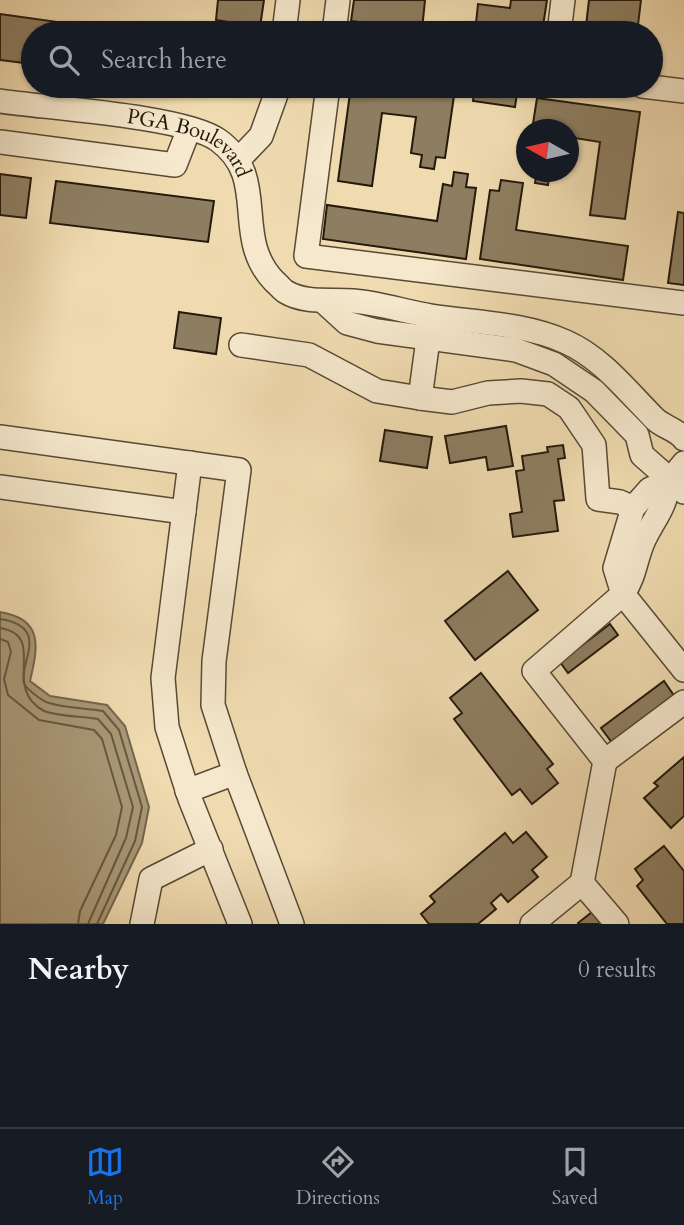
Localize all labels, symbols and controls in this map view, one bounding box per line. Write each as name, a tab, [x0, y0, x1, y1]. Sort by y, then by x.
search box	[21, 21, 663, 98]
icon: search	[45, 41, 83, 79]
text: Search here	[101, 42, 227, 77]
street label: PGA Boulevard	[125, 102, 258, 181]
north arrow	[516, 119, 579, 182]
text: Nearby	[28, 949, 129, 990]
text: 0 results	[578, 954, 656, 985]
tab: Map	[86, 1143, 124, 1211]
tab: Directions	[296, 1143, 380, 1211]
tab: Saved	[552, 1143, 598, 1211]

